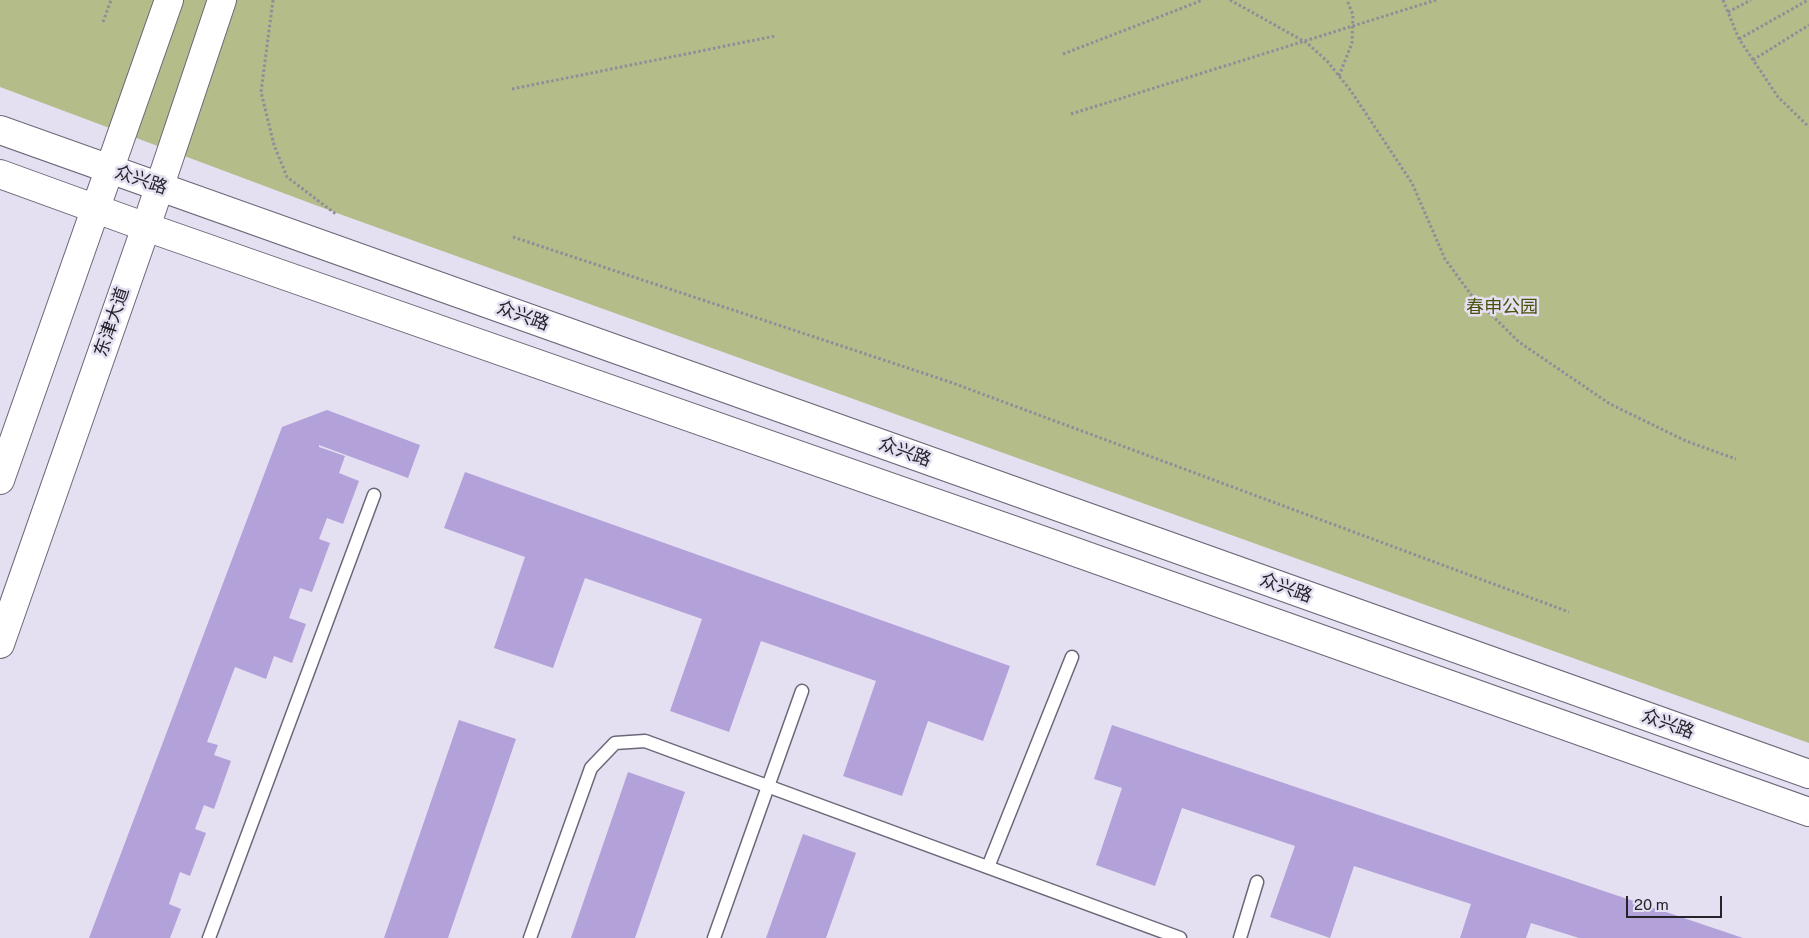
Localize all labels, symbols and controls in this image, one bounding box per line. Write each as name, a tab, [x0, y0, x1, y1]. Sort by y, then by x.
street label: 众兴路	[112, 161, 170, 199]
street label: 东津大道	[90, 284, 134, 360]
park label: 春申公园	[1466, 296, 1538, 318]
street label: 众兴路	[494, 297, 552, 335]
street label: 众兴路	[876, 433, 934, 471]
street label: 众兴路	[1257, 569, 1315, 607]
street label: 众兴路	[1639, 705, 1697, 743]
scale bar	[1629, 886, 1725, 918]
text: 20 m	[1634, 896, 1669, 913]

